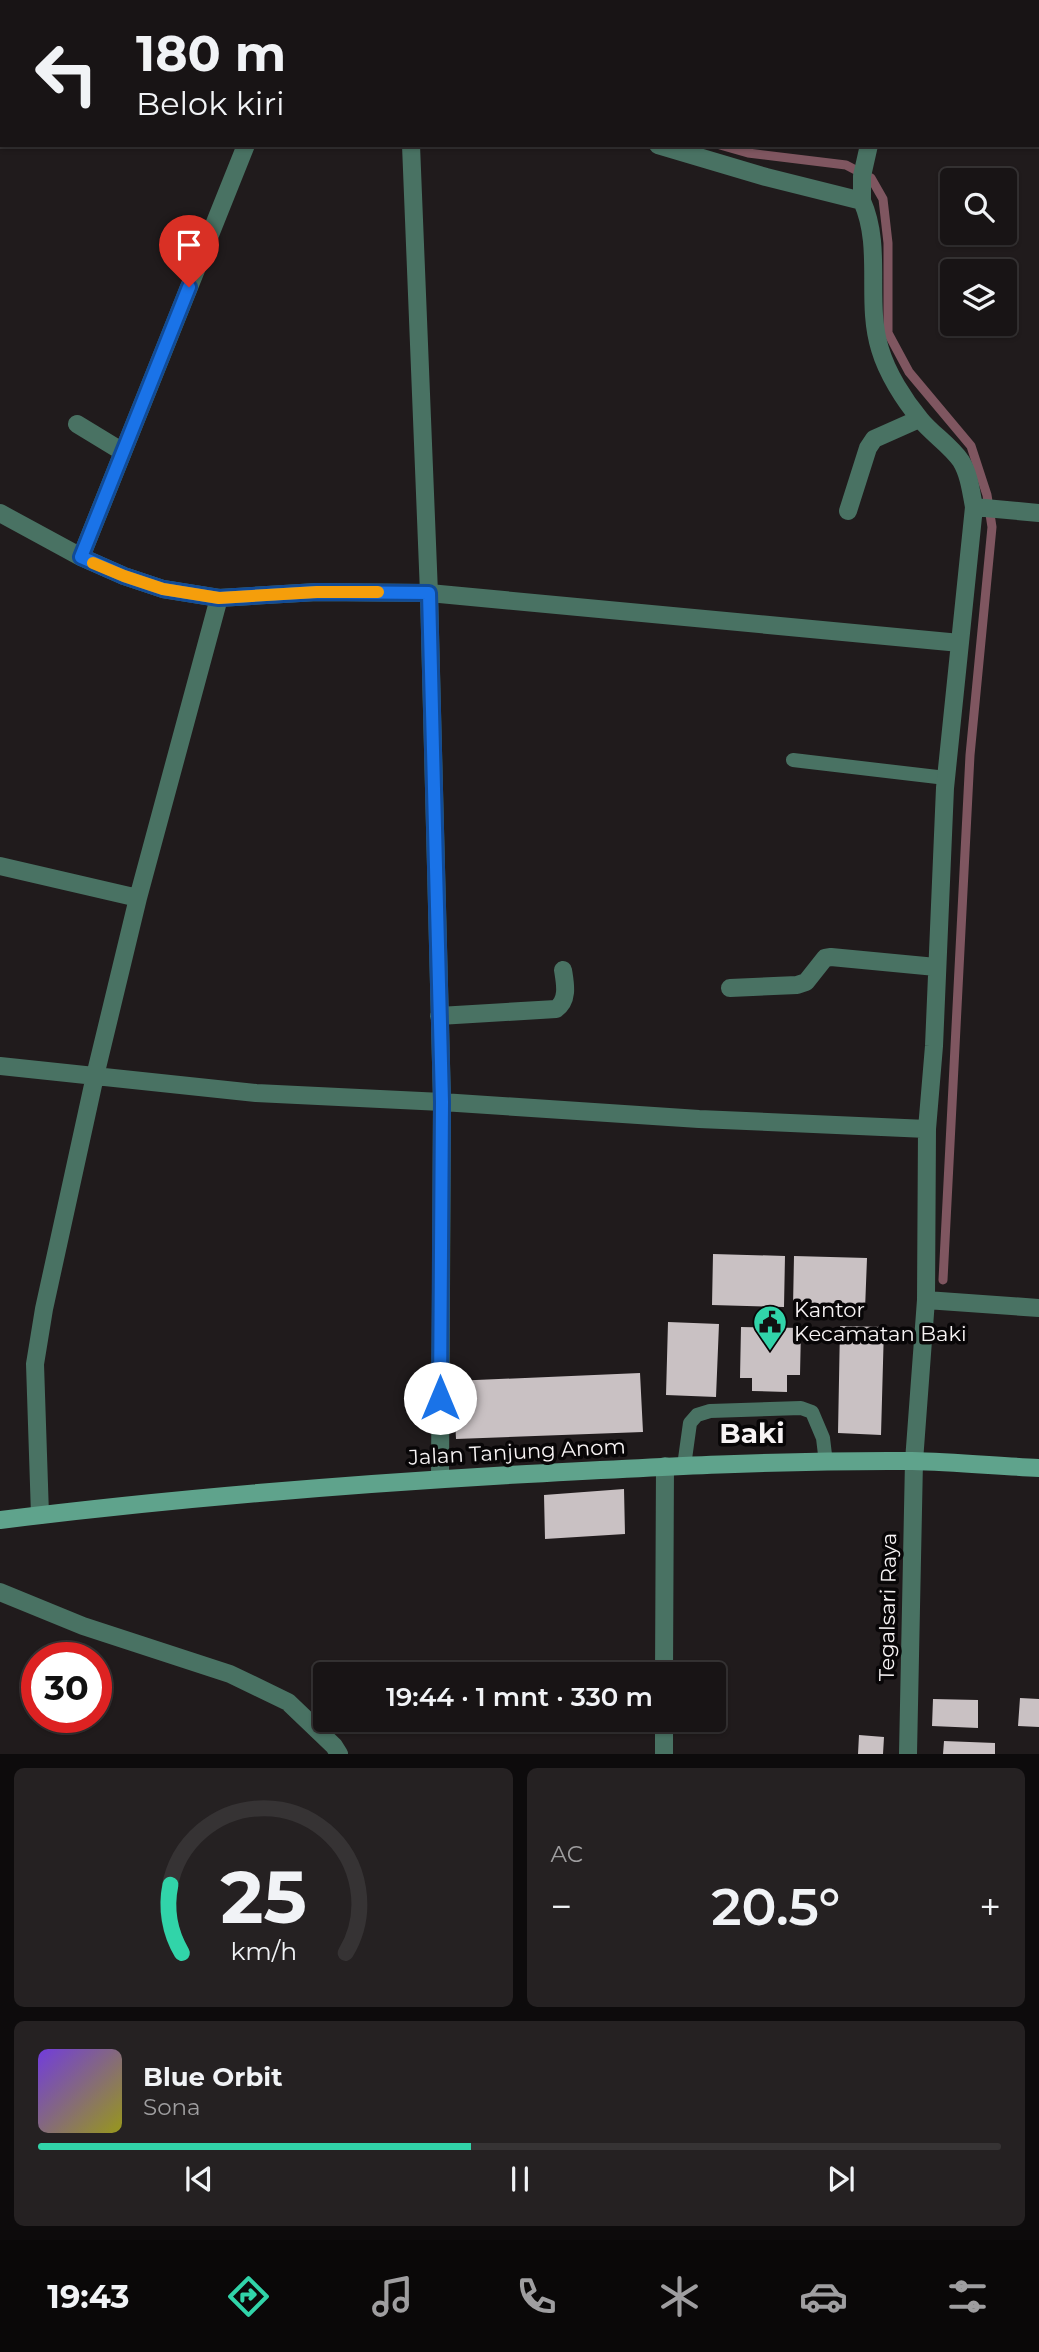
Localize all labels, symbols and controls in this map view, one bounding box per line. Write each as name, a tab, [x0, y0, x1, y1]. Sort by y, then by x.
text: 180 m	[136, 24, 286, 83]
icon: left	[21, 28, 112, 119]
text: Belok kiri	[136, 84, 285, 123]
map controls	[940, 168, 1017, 336]
button: search	[940, 168, 1017, 245]
pin	[159, 215, 219, 287]
icon: arrive	[170, 226, 208, 264]
button: layers	[940, 259, 1017, 336]
place label: Kantor Kecamatan Baki	[794, 1297, 967, 1346]
public building icon: Kantor Kecamatan Baki	[751, 1303, 789, 1352]
position arrow	[403, 1361, 477, 1435]
district label: Baki	[719, 1416, 785, 1450]
street label: Jalan Tanjung Anom	[407, 1433, 626, 1470]
street label: Tegalsari Raya	[874, 1533, 901, 1681]
speed limit sign: 30	[21, 1642, 112, 1733]
text: 19:44 · 1 mnt · 330 m	[386, 1681, 653, 1713]
text: AC	[551, 1840, 583, 1868]
text: 25	[220, 1854, 306, 1942]
text: 20.5°	[711, 1875, 840, 1938]
text: −	[551, 1883, 572, 1930]
text: +	[979, 1883, 1001, 1930]
text: km/h	[230, 1936, 297, 1966]
text: Blue Orbit	[143, 2061, 282, 2093]
text: Sona	[143, 2093, 201, 2121]
icon: previous	[180, 2160, 218, 2198]
icon: pause	[501, 2160, 539, 2198]
icon: next	[822, 2160, 860, 2198]
icon: directions	[224, 2272, 273, 2321]
icon: music	[368, 2272, 417, 2321]
icon: phone	[512, 2272, 561, 2321]
icon: climate	[655, 2272, 704, 2321]
icon: car	[799, 2272, 848, 2321]
icon: filters	[943, 2272, 992, 2321]
text: 19:43	[47, 2277, 129, 2316]

